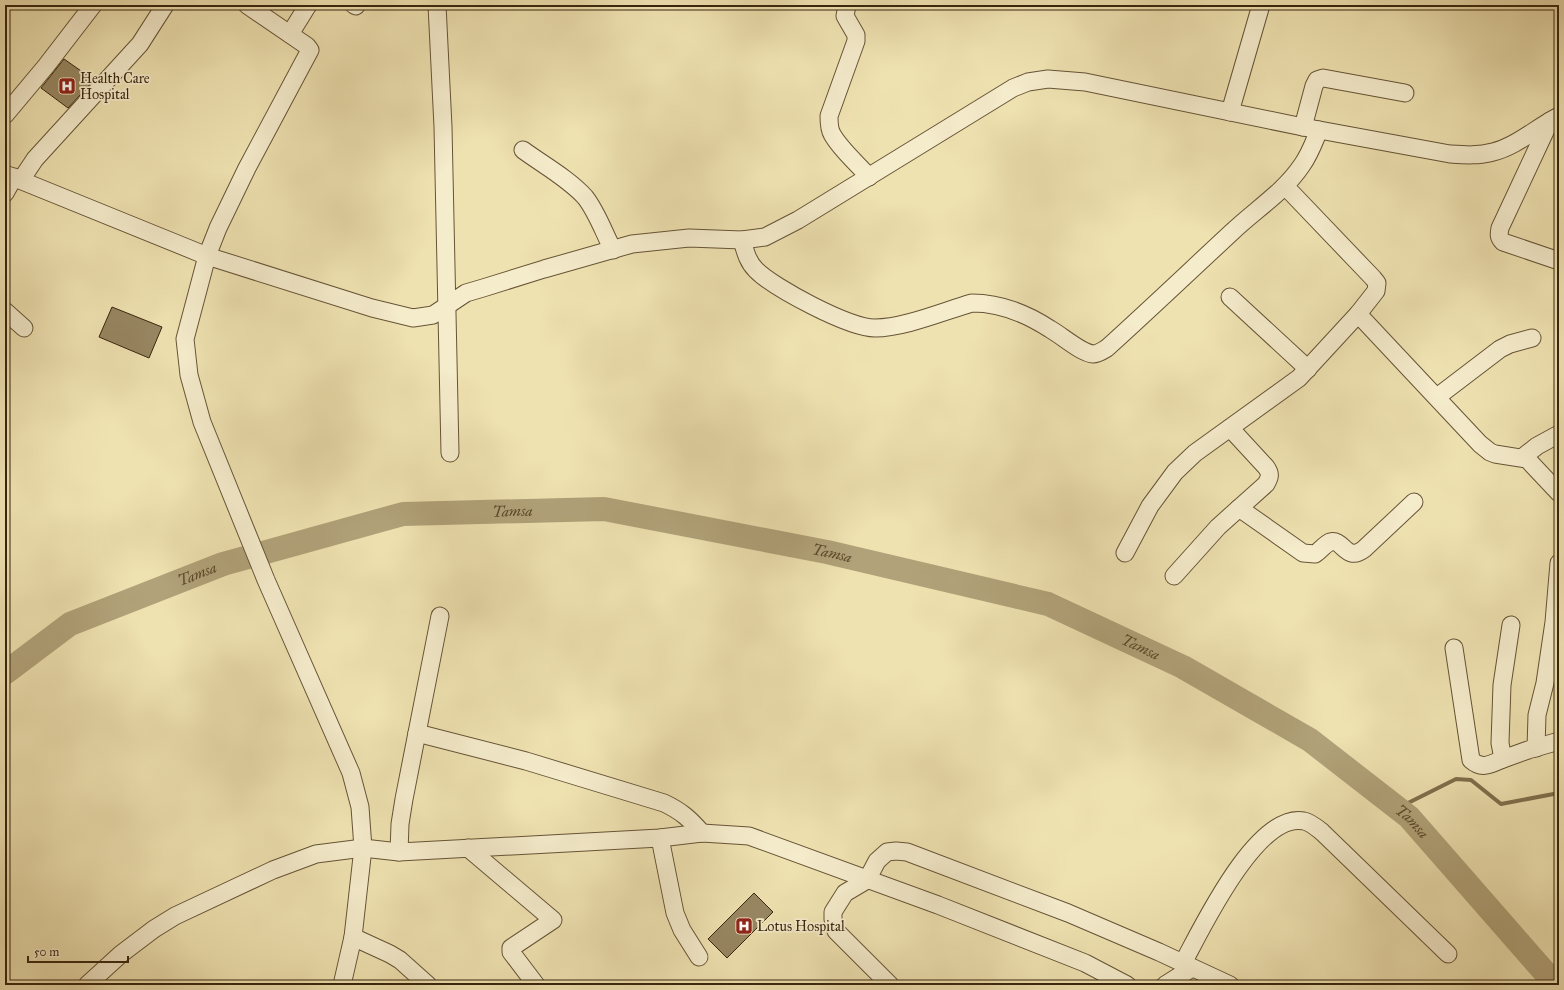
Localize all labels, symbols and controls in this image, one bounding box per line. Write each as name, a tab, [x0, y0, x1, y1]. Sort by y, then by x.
place label: Health Care Hospital	[80, 70, 150, 103]
hospital icon: Health Care Hospital	[57, 76, 77, 96]
water label: Tamsa	[492, 502, 533, 521]
water label: Tamsa	[811, 540, 854, 567]
water label: Tamsa	[175, 558, 219, 590]
water label: Tamsa	[1119, 631, 1163, 664]
water label: Tamsa	[1392, 801, 1433, 842]
hospital icon: Lotus Hospital	[734, 916, 754, 936]
place label: Lotus Hospital	[757, 918, 845, 935]
scale bar	[28, 938, 128, 964]
text: 50 m	[34, 945, 59, 959]

